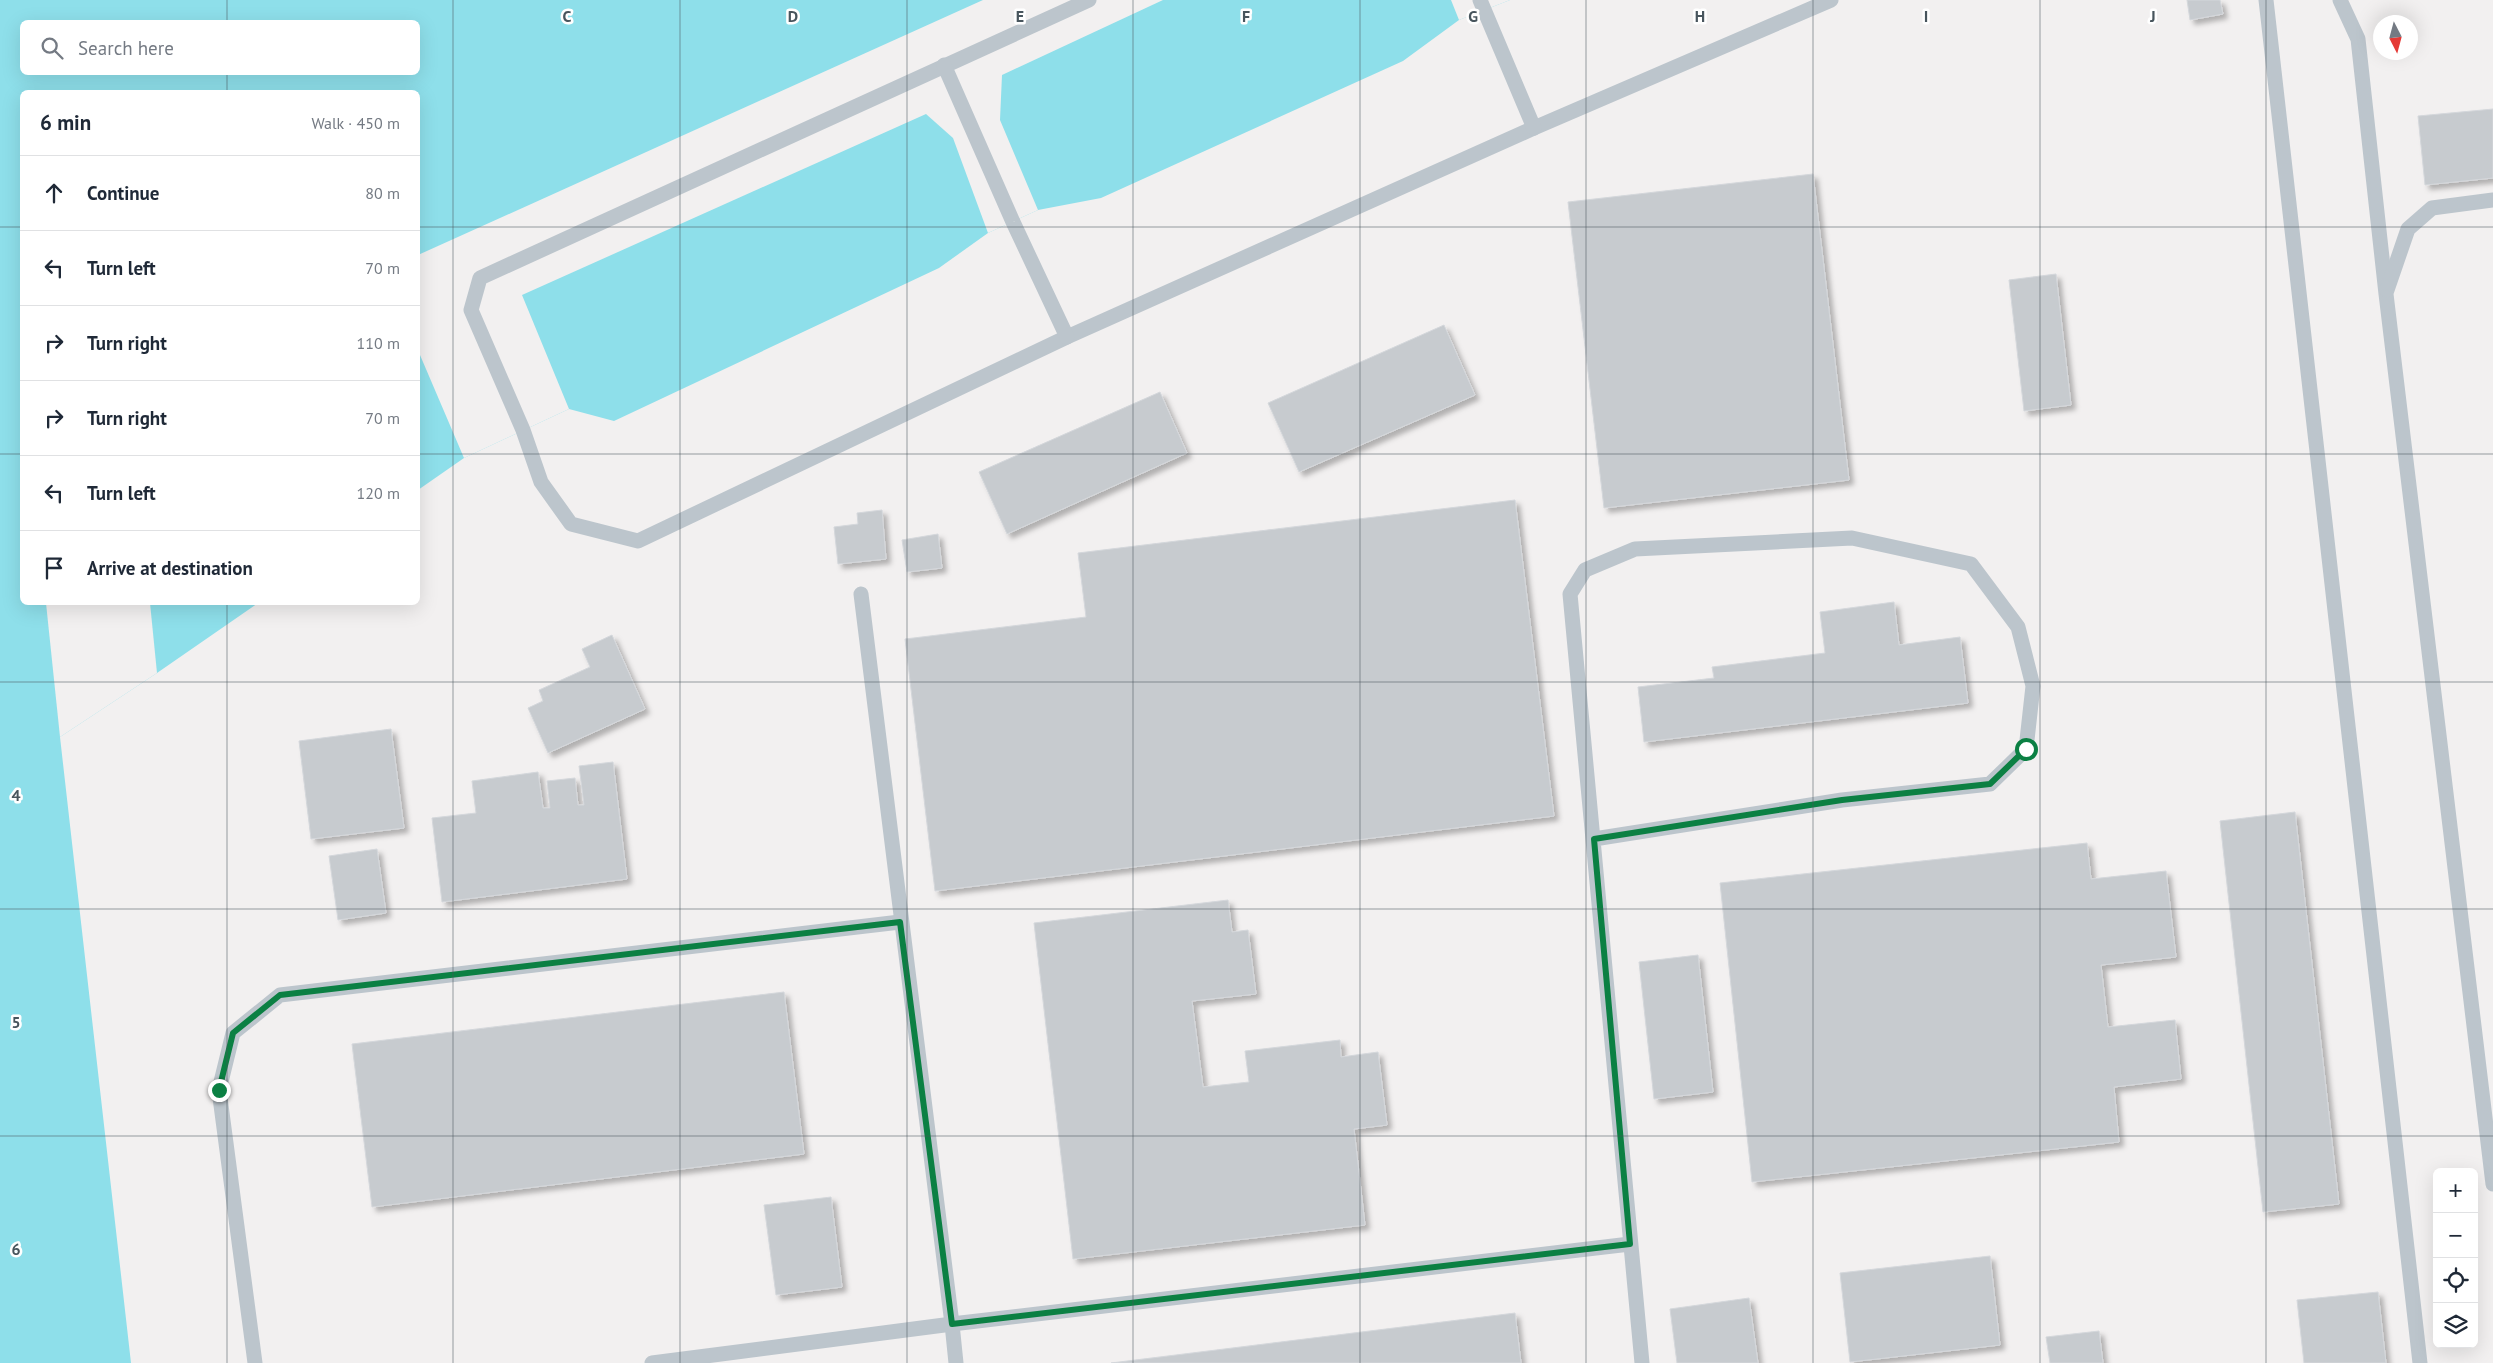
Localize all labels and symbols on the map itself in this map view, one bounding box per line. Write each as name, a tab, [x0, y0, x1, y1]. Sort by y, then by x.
text: C	[563, 6, 572, 26]
text: D	[788, 6, 798, 26]
text: E	[1016, 6, 1024, 26]
text: F	[1242, 6, 1250, 26]
text: G	[1468, 6, 1478, 26]
text: H	[1695, 6, 1705, 26]
text: I	[1924, 6, 1928, 26]
text: J	[2149, 6, 2156, 26]
north arrow	[2373, 15, 2418, 60]
route start	[2015, 738, 2038, 761]
text: 4	[11, 785, 21, 805]
text: 5	[11, 1012, 21, 1032]
route end	[208, 1079, 231, 1102]
text: 6	[11, 1239, 21, 1259]

